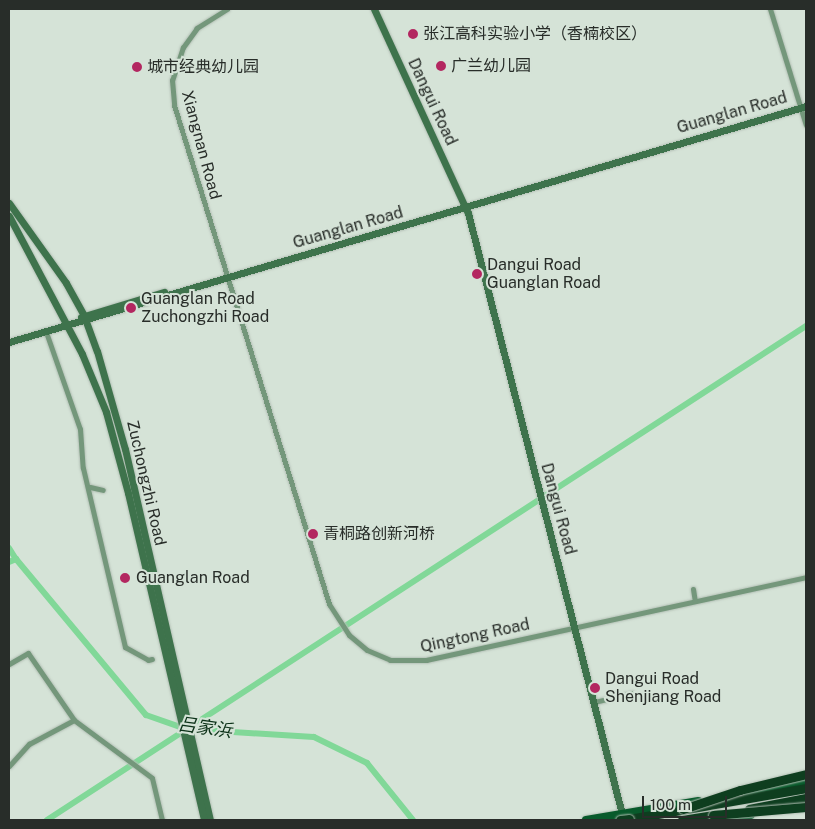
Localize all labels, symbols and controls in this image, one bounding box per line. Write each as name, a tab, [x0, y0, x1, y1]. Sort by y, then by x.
place label: 张江高科实验小学（香楠校区）	[423, 24, 647, 44]
marker: 张江高科实验小学（香楠校区）	[407, 28, 419, 40]
street label: Dangui Road	[403, 55, 461, 149]
place label: 广兰幼儿园	[451, 56, 531, 76]
place label: 城市经典幼儿园	[147, 57, 259, 77]
marker: 广兰幼儿园	[435, 60, 447, 72]
marker: 城市经典幼儿园	[131, 61, 143, 73]
street label: Xiangnan Road	[177, 88, 225, 202]
street label: Guanglan Road	[675, 88, 789, 138]
street label: Guanglan Road	[291, 203, 405, 253]
place label: Dangui Road Guanglan Road	[487, 255, 601, 293]
marker: Dangui Road Guanglan Road	[471, 268, 483, 280]
place label: Guanglan Road Zuchongzhi Road	[141, 289, 269, 327]
marker: Guanglan Road Zuchongzhi Road	[125, 302, 137, 314]
street label: Zuchongzhi Road	[122, 418, 170, 548]
street label: Dangui Road	[537, 461, 579, 557]
place label: 青桐路创新河桥	[323, 524, 435, 544]
marker: 青桐路创新河桥	[307, 528, 319, 540]
place label: Guanglan Road	[136, 568, 250, 588]
marker: Guanglan Road	[118, 571, 132, 585]
street label: Qingtong Road	[419, 615, 531, 657]
place label: Dangui Road Shenjiang Road	[605, 669, 721, 707]
marker: Dangui Road Shenjiang Road	[589, 682, 601, 694]
water label: 吕家浜	[177, 714, 233, 742]
scale bar	[645, 786, 730, 818]
text: 100 m	[650, 796, 691, 813]

